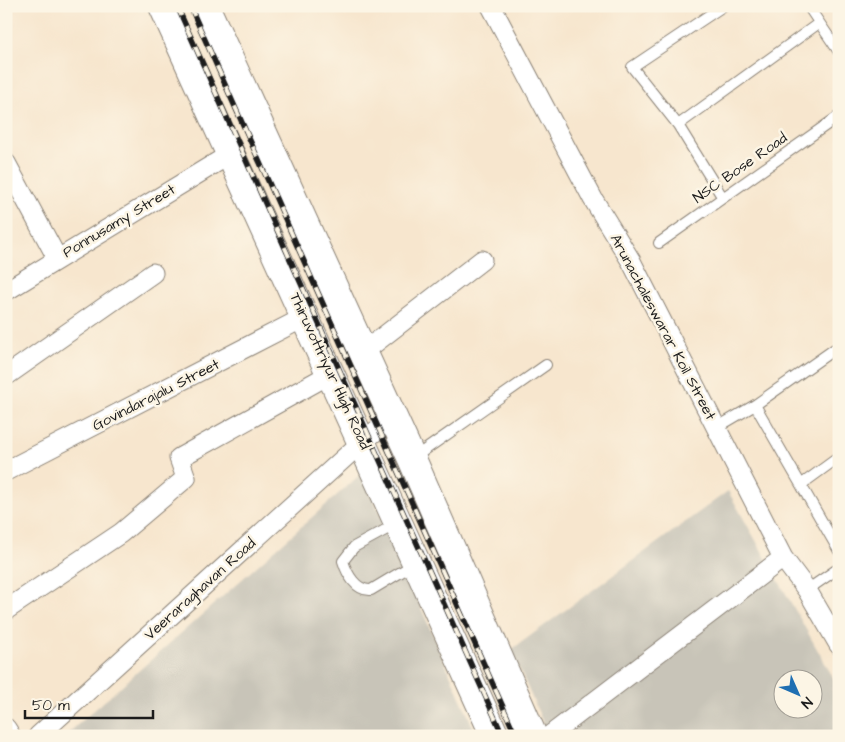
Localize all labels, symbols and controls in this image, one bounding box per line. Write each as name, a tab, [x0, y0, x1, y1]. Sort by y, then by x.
street label: NSC Bose Road	[689, 127, 792, 208]
street label: Ponnusamy Street	[59, 179, 180, 264]
street label: Arunachaleswarar Koil Street	[605, 230, 721, 424]
street label: Thiruvottriyur High Road	[283, 289, 376, 454]
street label: Govindarajalu Street	[89, 354, 223, 436]
street label: Veeraraghavan Road	[140, 533, 261, 646]
north arrow	[772, 670, 822, 720]
scale bar	[25, 687, 152, 719]
text: N	[796, 692, 817, 713]
text: 50 m	[32, 695, 70, 716]

